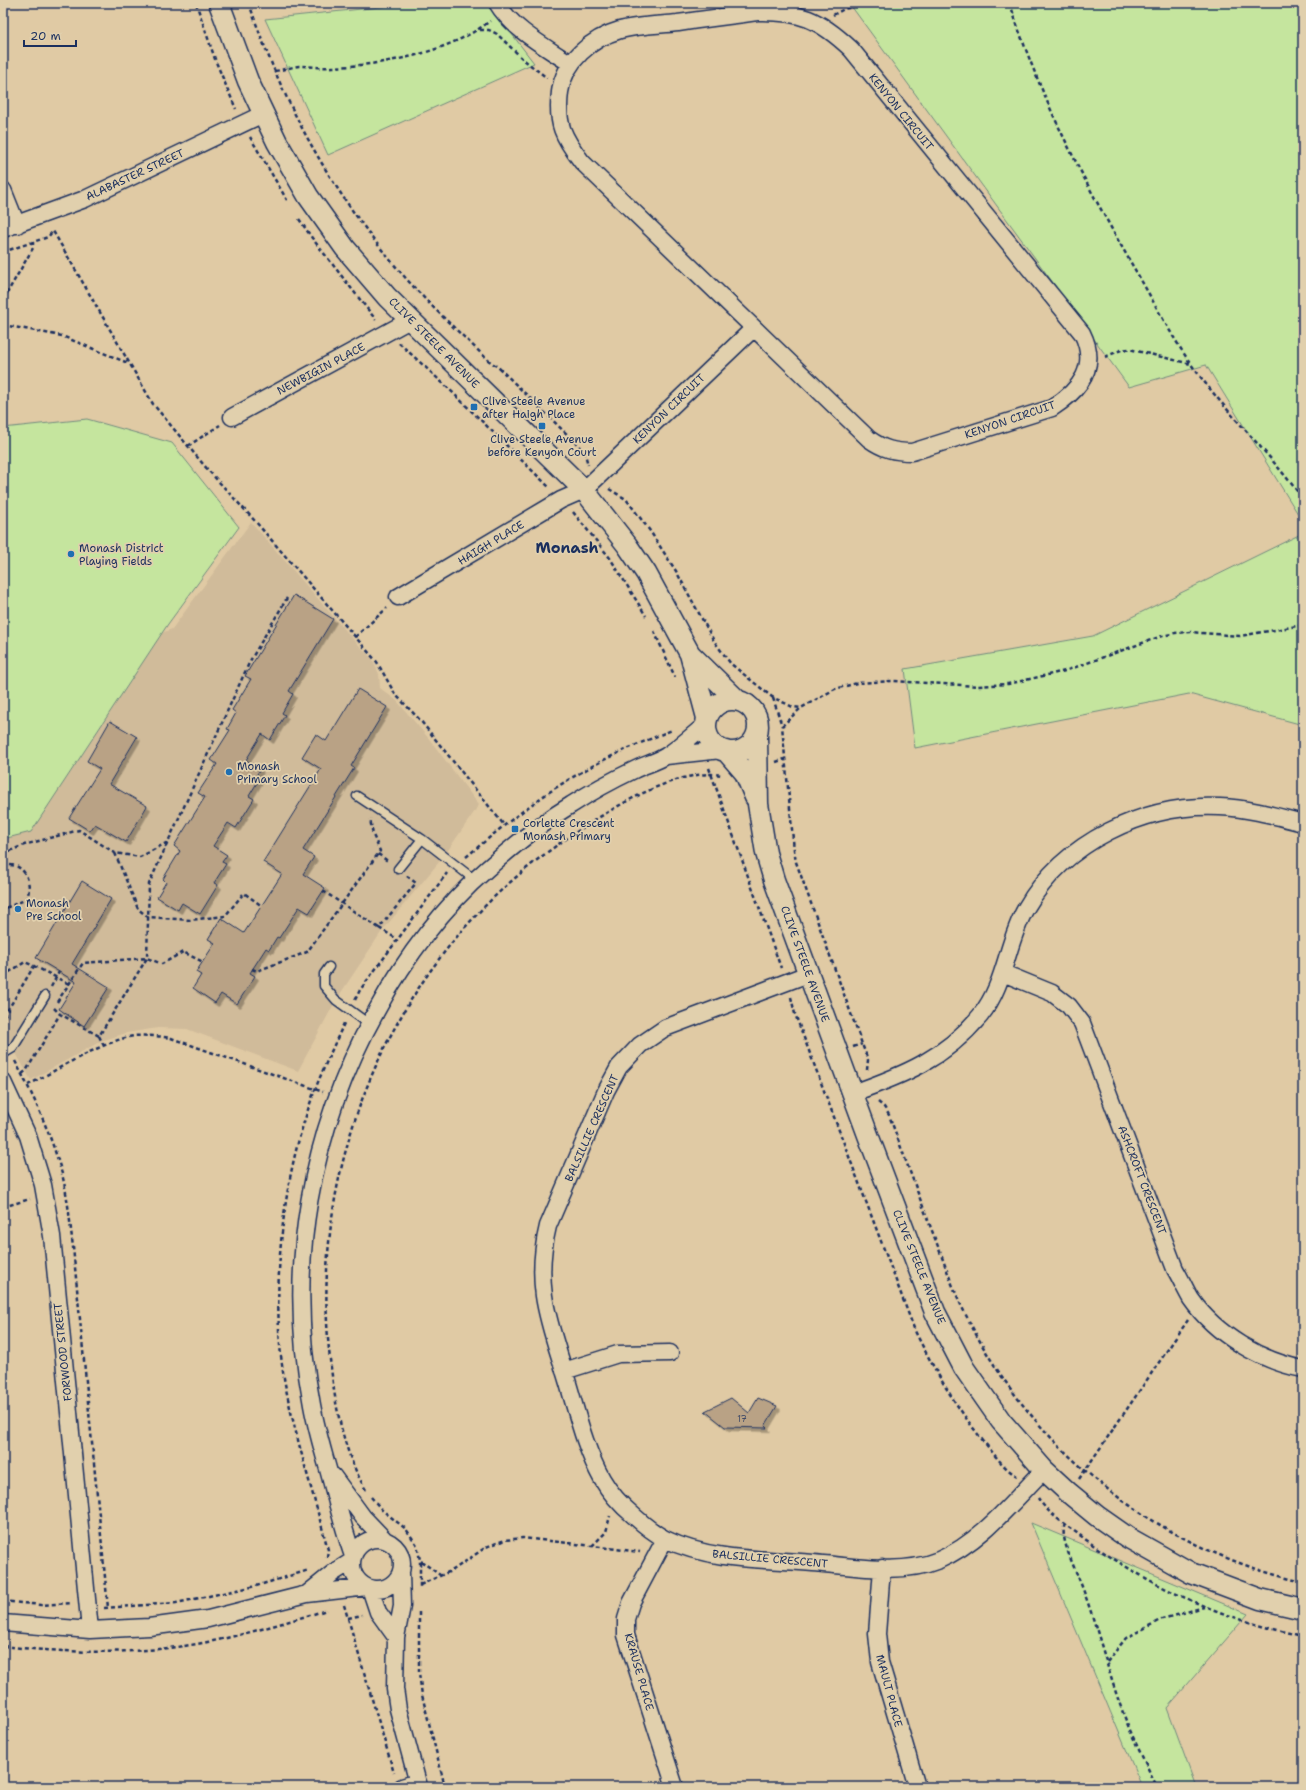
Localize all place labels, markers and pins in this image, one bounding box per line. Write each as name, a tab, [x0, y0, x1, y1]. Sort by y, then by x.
place label: Clive Steele Avenue after Haigh Place	[482, 394, 585, 422]
marker: Clive Steele Avenue after Haigh Place	[469, 402, 479, 412]
marker: Clive Steele Avenue before Kenyon Court	[537, 421, 547, 431]
place label: Clive Steele Avenue before Kenyon Court	[487, 432, 597, 460]
place label: Monash District Playing Fields	[79, 541, 164, 569]
marker: Monash District Playing Fields	[66, 549, 76, 559]
place label: Monash Primary School	[237, 759, 317, 787]
marker: Monash Primary School	[224, 767, 234, 777]
place label: Corlette Crescent Monash Primary	[523, 816, 615, 844]
marker: Corlette Crescent Monash Primary	[510, 824, 520, 834]
place label: Monash Pre School	[26, 896, 82, 924]
marker: Monash Pre School	[13, 904, 23, 914]

